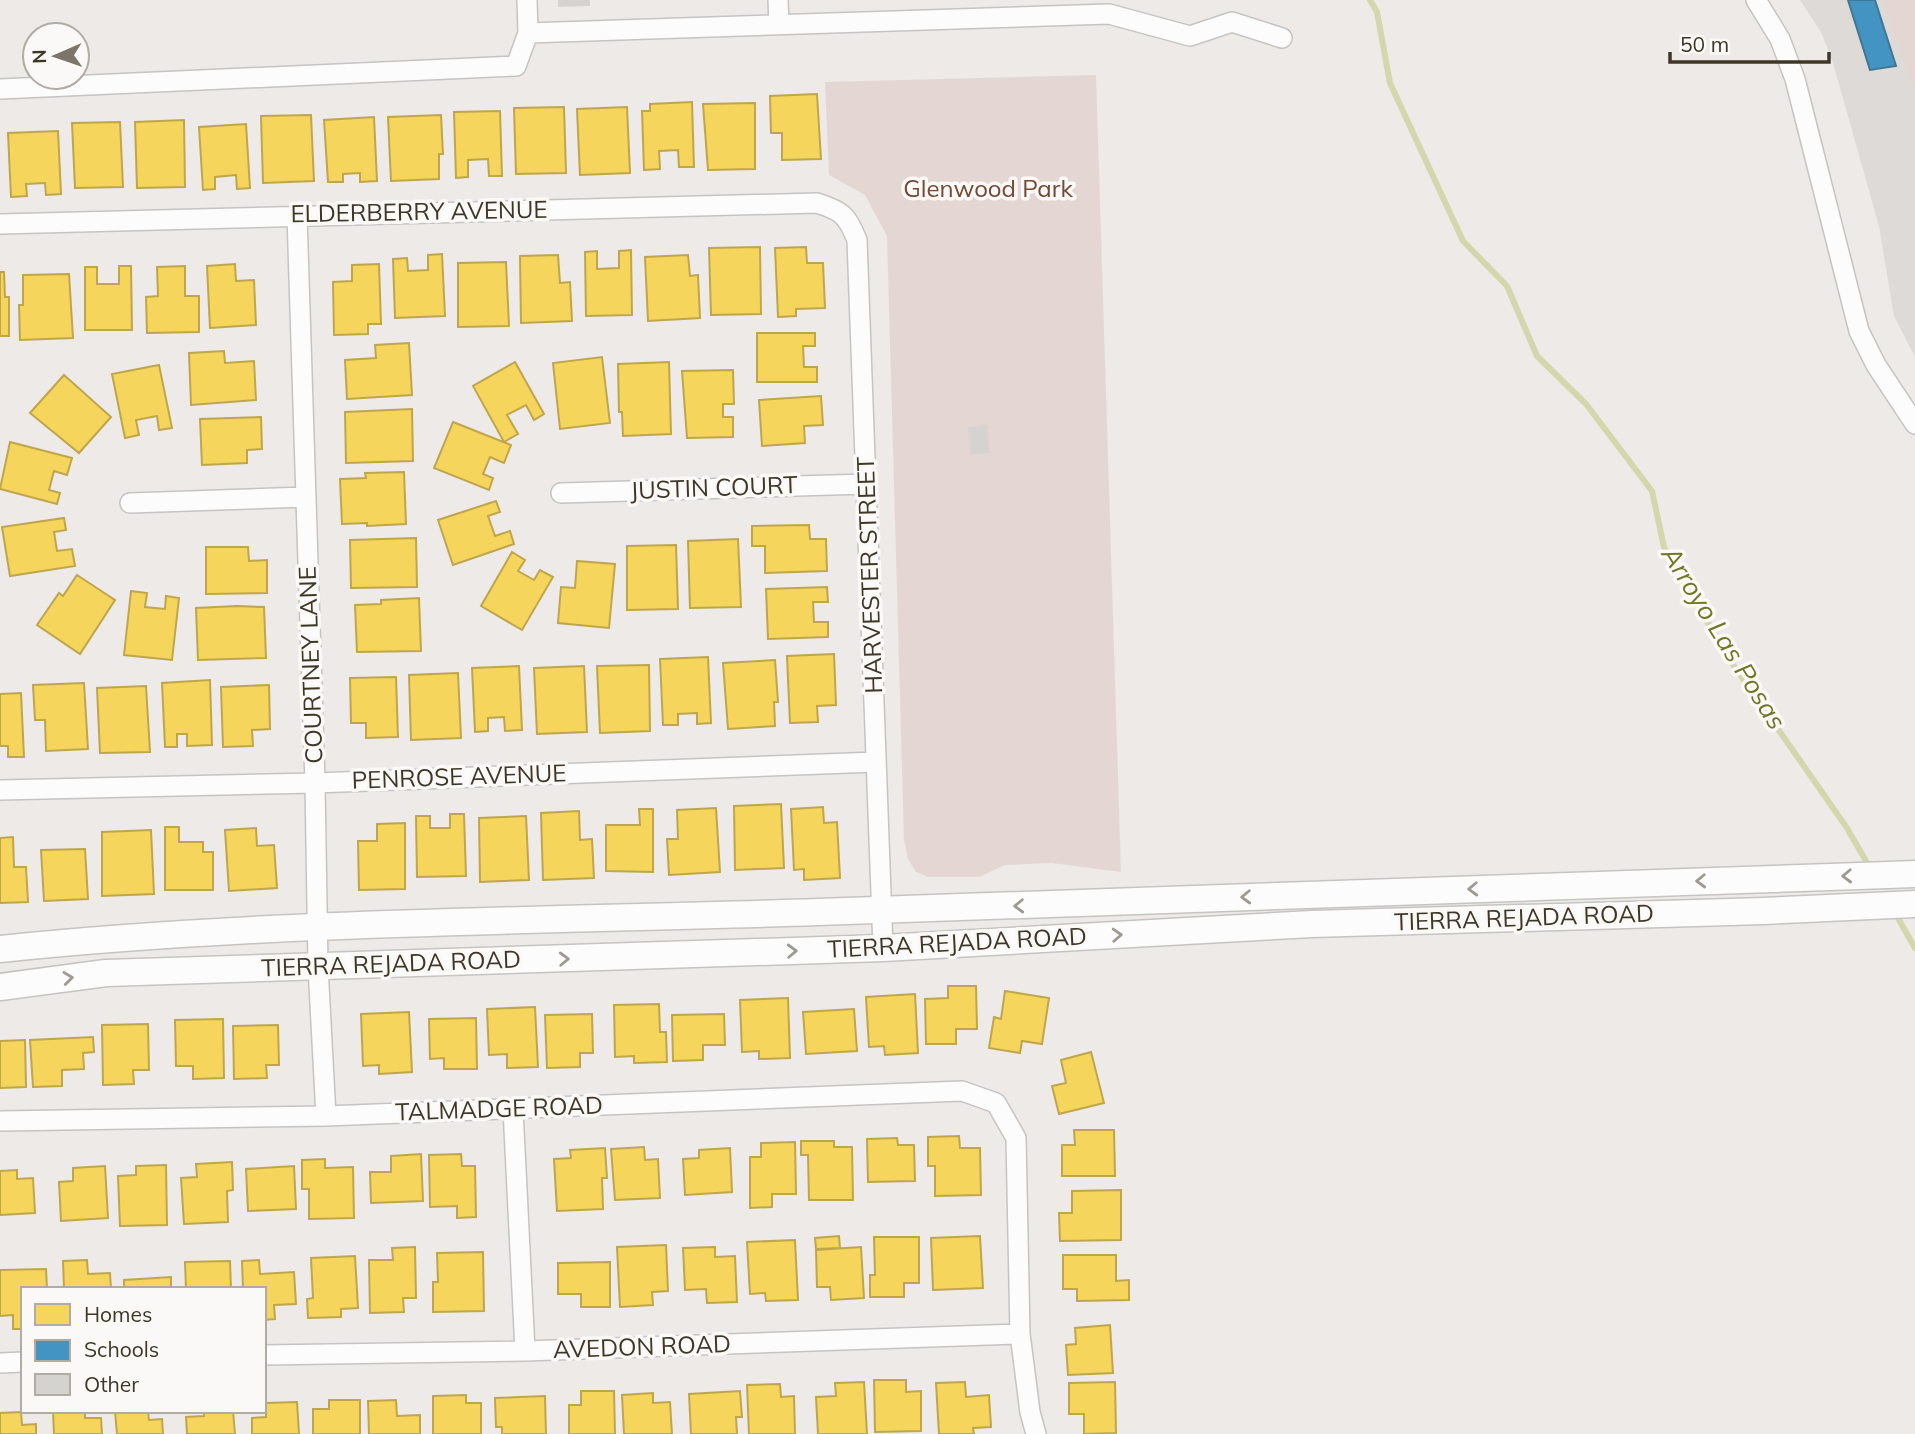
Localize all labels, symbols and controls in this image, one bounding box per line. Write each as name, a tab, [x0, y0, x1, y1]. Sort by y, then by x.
north arrow	[21, 21, 91, 91]
scale bar	[1670, 21, 1829, 65]
text: 50 m	[1680, 31, 1729, 57]
text: N	[27, 49, 51, 64]
park label: Glenwood Park	[903, 173, 1073, 203]
street label: ELDERBERRY AVENUE	[290, 194, 548, 228]
street label: HARVESTER STREET	[850, 456, 888, 694]
street label: JUSTIN COURT	[630, 469, 799, 505]
water label: Arroyo Las Posas	[1654, 539, 1794, 735]
street label: COURTNEY LANE	[292, 566, 328, 764]
street label: PENROSE AVENUE	[351, 757, 567, 795]
one-way arrow	[1841, 869, 1852, 884]
one-way arrow	[1695, 874, 1706, 889]
one-way arrow	[1468, 882, 1479, 897]
one-way arrow	[1240, 890, 1251, 905]
street label: TIERRA REJADA ROAD	[1394, 897, 1654, 937]
one-way arrow	[1013, 898, 1024, 913]
street label: TIERRA REJADA ROAD	[826, 920, 1087, 964]
one-way arrow	[1111, 928, 1122, 943]
street label: TIERRA REJADA ROAD	[261, 943, 521, 983]
one-way arrow	[786, 944, 797, 959]
one-way arrow	[559, 951, 570, 966]
one-way arrow	[62, 970, 74, 985]
street label: TALMADGE ROAD	[395, 1089, 603, 1127]
legend	[21, 1287, 266, 1413]
text: Homes	[84, 1301, 152, 1327]
street label: AVEDON ROAD	[552, 1328, 732, 1364]
text: Schools	[84, 1336, 159, 1362]
text: Other	[84, 1371, 139, 1397]

